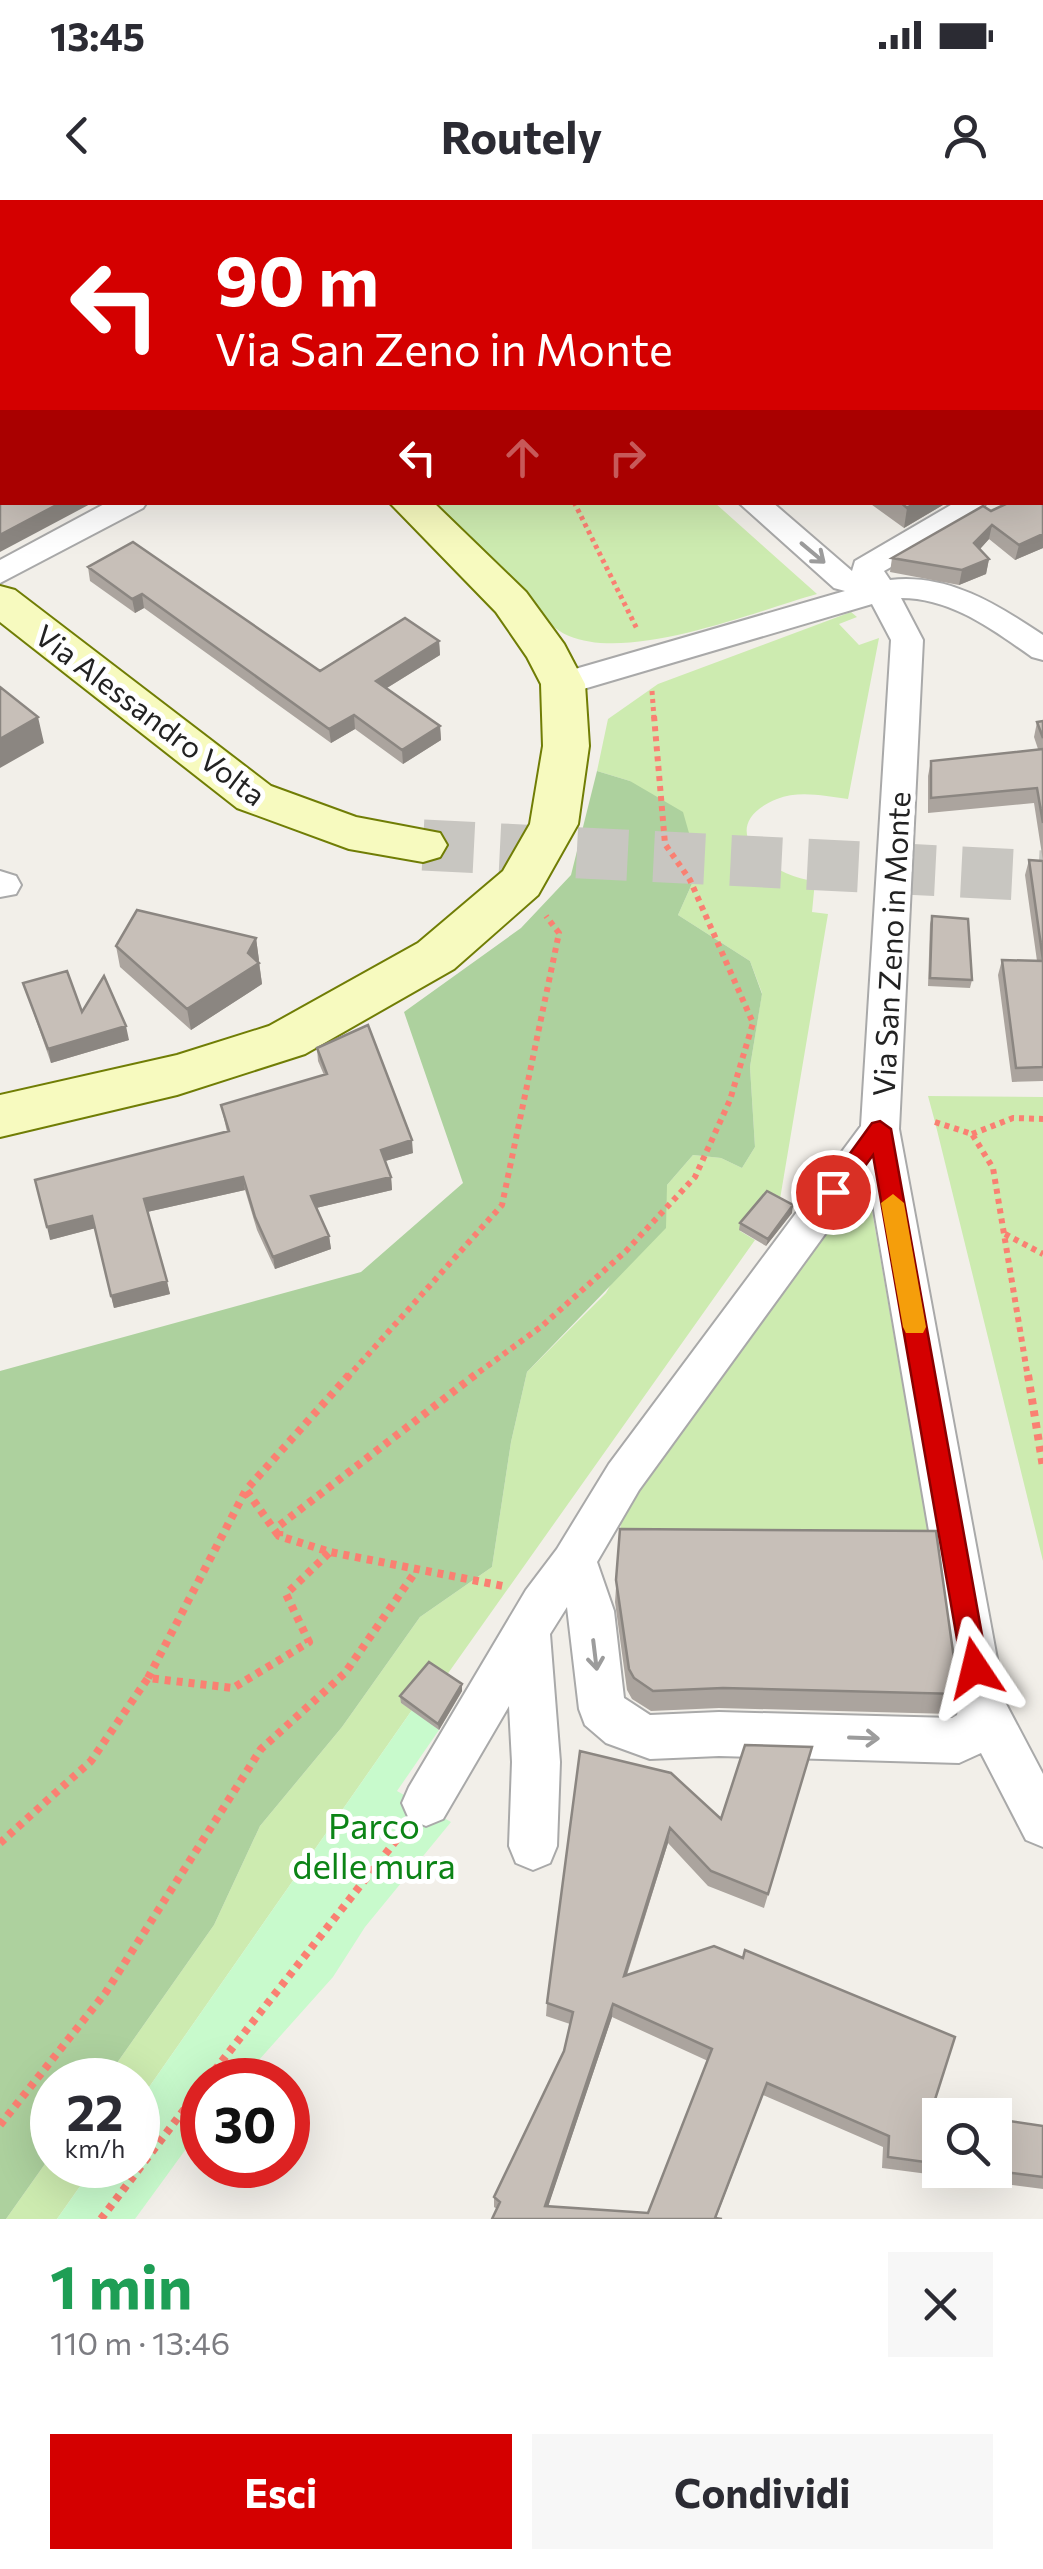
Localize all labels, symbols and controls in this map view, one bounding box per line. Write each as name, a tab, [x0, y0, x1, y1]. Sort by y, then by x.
text: 13:45	[50, 12, 145, 59]
icon: back	[50, 108, 105, 163]
text: Routely	[441, 108, 602, 163]
icon: person	[938, 108, 993, 163]
text: 90 m	[215, 235, 379, 320]
icon: left	[50, 240, 180, 370]
text: Via San Zeno in Monte	[215, 320, 673, 375]
icon: left	[390, 430, 445, 485]
icon: ahead	[495, 430, 550, 485]
icon: right	[600, 430, 655, 485]
one-way arrow	[800, 542, 826, 564]
street label: Via Alessandro Volta	[29, 615, 273, 813]
street label: Via San Zeno in Monte	[864, 791, 916, 1097]
pin	[791, 1150, 876, 1235]
icon: arrive	[806, 1165, 861, 1220]
position arrow	[923, 1616, 1027, 1720]
one-way arrow	[586, 1638, 605, 1671]
one-way arrow	[847, 1728, 879, 1747]
park label: Parco delle mura	[292, 1803, 456, 1886]
speed limit sign: 30	[180, 2058, 310, 2188]
text: 22	[67, 2080, 123, 2141]
map controls	[922, 2098, 1012, 2188]
button: search	[922, 2098, 1012, 2188]
text: km/h	[65, 2133, 125, 2163]
text: 1 min	[50, 2248, 192, 2321]
button: close	[888, 2252, 993, 2357]
text: 110 m · 13:46	[50, 2322, 230, 2362]
button: Esci	[50, 2434, 512, 2549]
button: Condividi	[532, 2434, 993, 2549]

